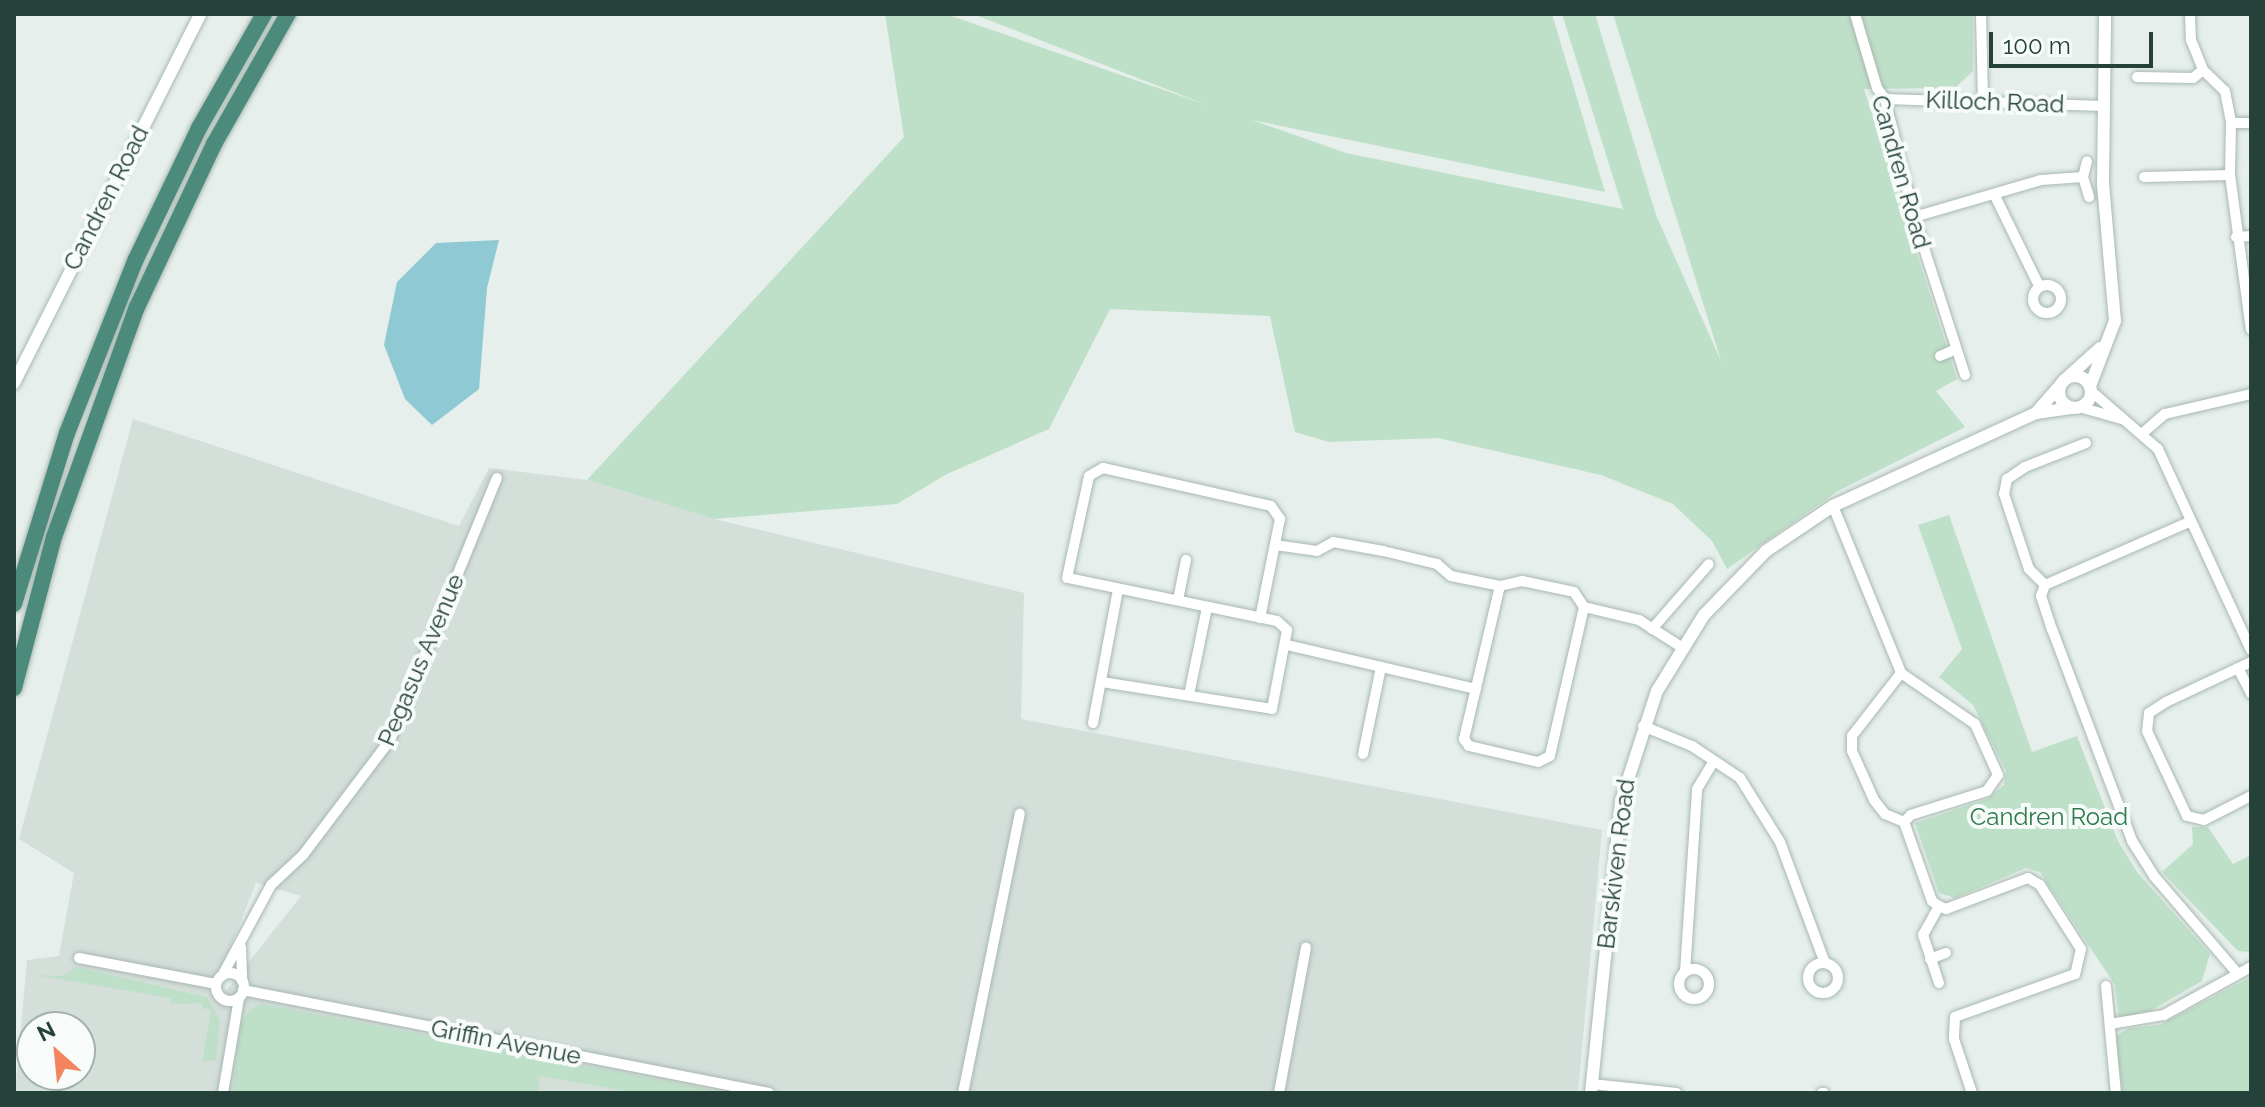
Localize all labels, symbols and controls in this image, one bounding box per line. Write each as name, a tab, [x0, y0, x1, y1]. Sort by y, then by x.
scale bar	[1993, 16, 2157, 66]
text: 100 m	[2003, 31, 2071, 60]
street label: Killoch Road	[1925, 85, 2065, 119]
street label: Candren Road	[1865, 92, 1937, 252]
street label: Candren Road	[57, 121, 155, 275]
street label: Pegasus Avenue	[372, 569, 470, 751]
street label: Barskiven Road	[1591, 777, 1641, 951]
park label: Candren Road	[1970, 803, 2128, 831]
north arrow	[16, 1011, 96, 1091]
street label: Griffin Avenue	[428, 1013, 584, 1071]
text: N	[33, 1016, 59, 1047]

